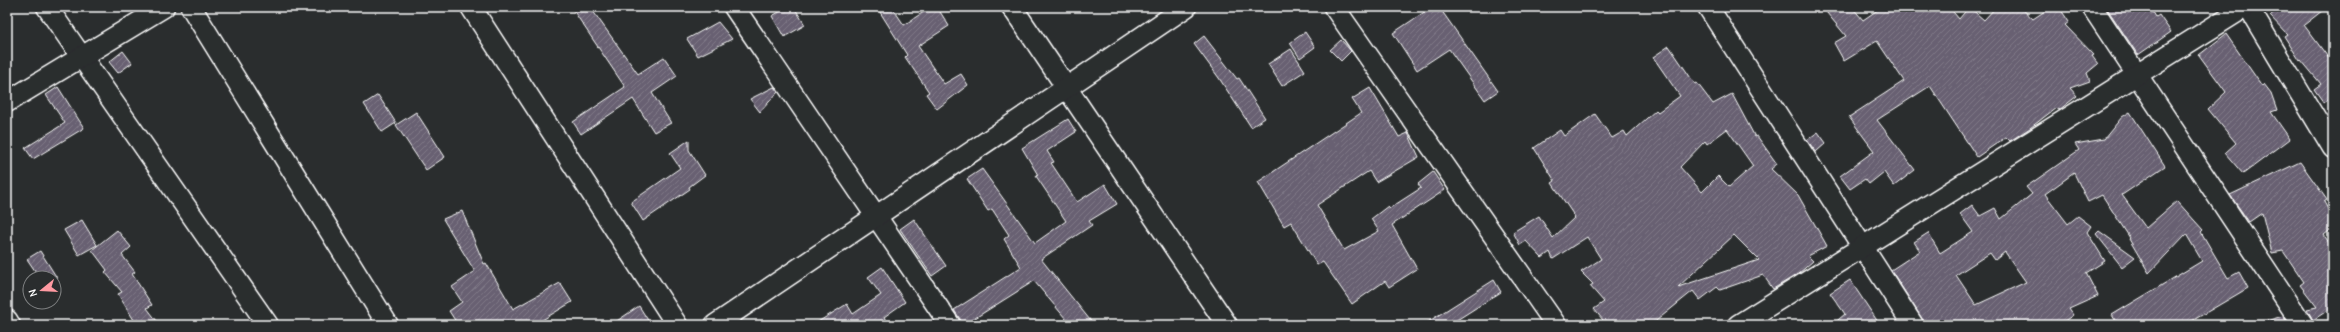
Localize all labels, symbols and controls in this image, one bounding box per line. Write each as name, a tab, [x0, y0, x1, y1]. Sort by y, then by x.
north arrow	[22, 270, 62, 310]
text: N	[26, 288, 40, 298]

